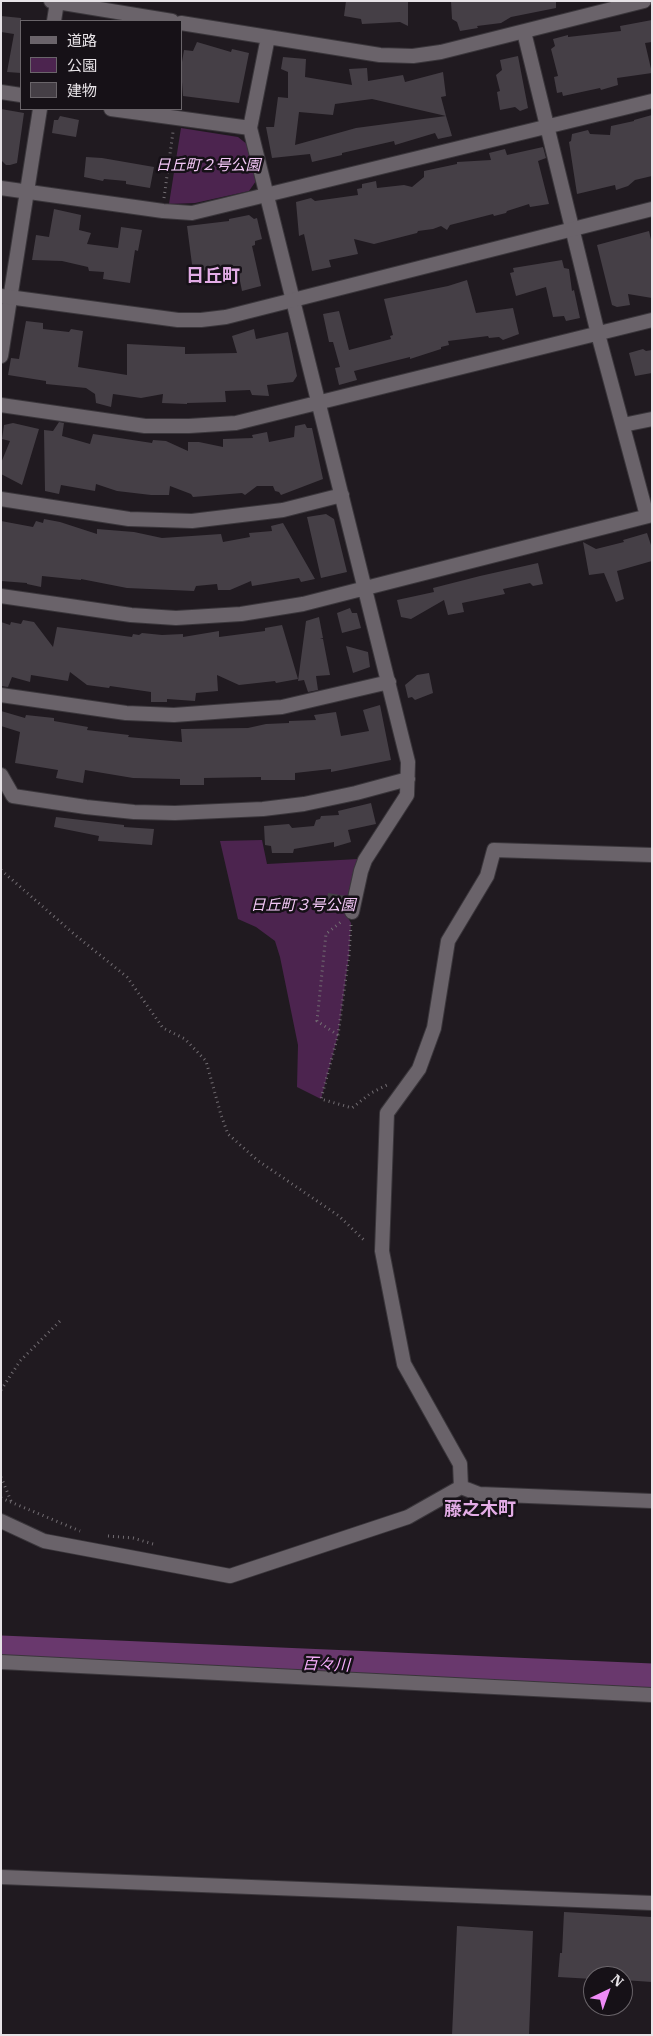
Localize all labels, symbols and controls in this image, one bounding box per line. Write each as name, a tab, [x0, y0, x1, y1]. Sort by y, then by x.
legend	[20, 20, 182, 110]
text: 道路	[67, 31, 97, 50]
text: 公園	[67, 56, 97, 75]
text: 建物	[67, 81, 97, 100]
park label: 日丘町２号公園	[156, 157, 260, 175]
district label: 日丘町	[186, 266, 240, 288]
park label: 日丘町３号公園	[251, 897, 355, 915]
district label: 藤之木町	[444, 1499, 516, 1521]
water label: 百々川	[302, 1655, 350, 1675]
north arrow	[583, 1966, 633, 2016]
text: N	[607, 1970, 628, 1991]

